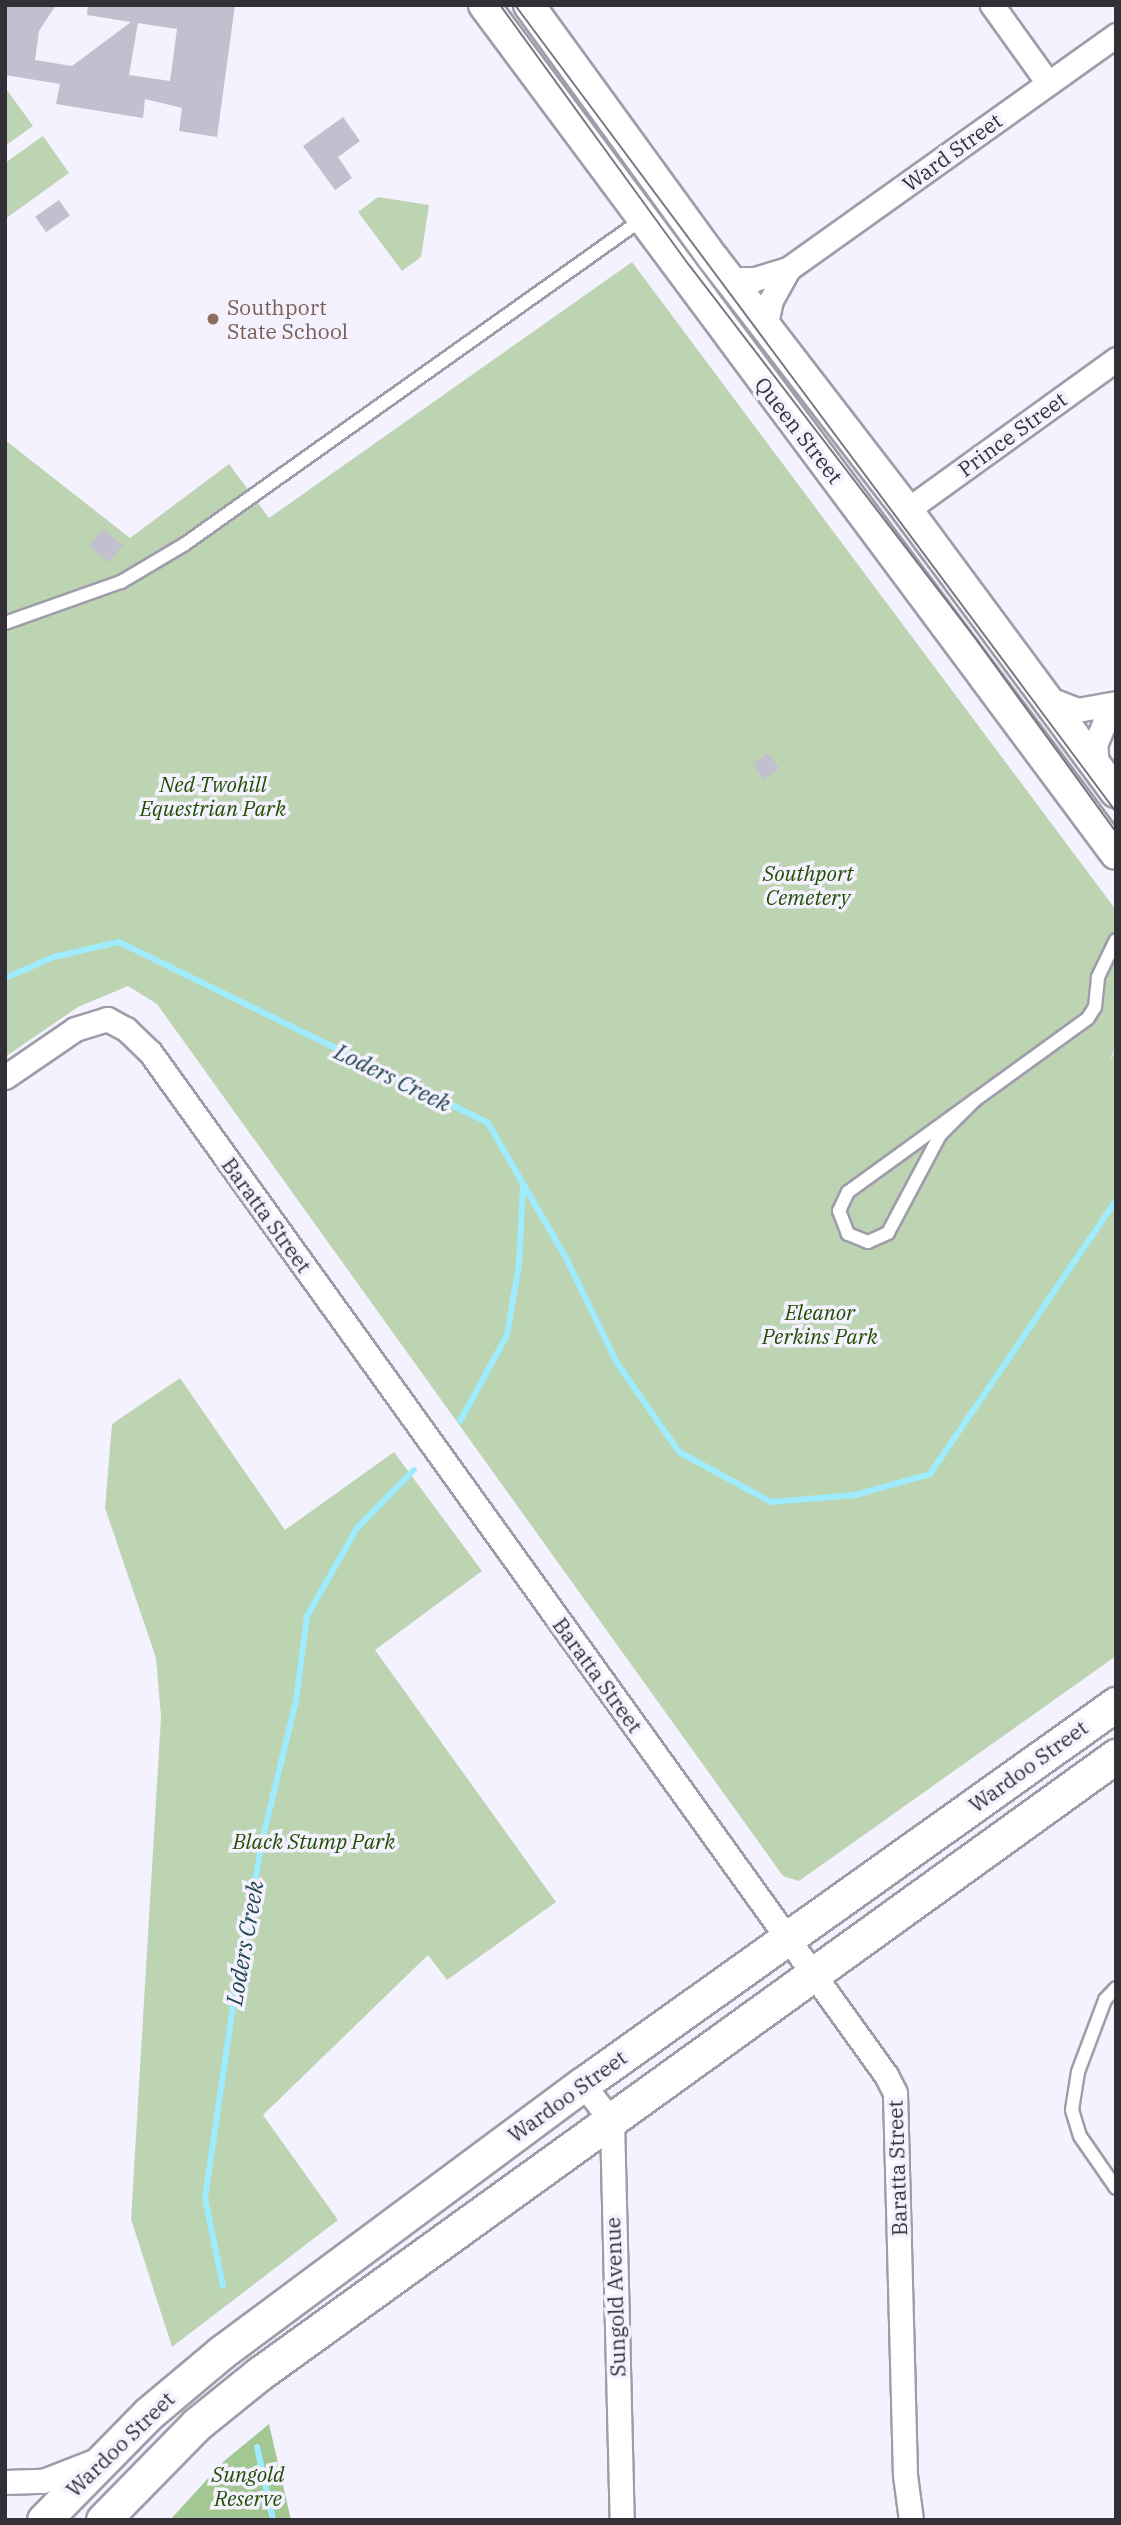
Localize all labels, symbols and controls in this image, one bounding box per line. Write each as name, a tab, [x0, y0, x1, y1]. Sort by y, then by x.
street label: Ward Street	[897, 108, 1007, 196]
place label: Southport State School	[227, 294, 348, 344]
marker: Southport State School	[205, 311, 221, 327]
street label: Queen Street	[750, 372, 848, 488]
street label: Prince Street	[953, 386, 1071, 482]
park label: Ned Twohill Equestrian Park	[140, 771, 286, 821]
park label: Southport Cemetery	[763, 860, 853, 910]
water label: Loders Creek	[330, 1037, 456, 1117]
street label: Baratta Street	[217, 1153, 317, 1277]
park label: Eleanor Perkins Park	[762, 1299, 878, 1349]
street label: Baratta Street	[548, 1613, 648, 1737]
street label: Wardoo Street	[964, 1715, 1092, 1817]
park label: Black Stump Park	[233, 1828, 395, 1854]
water label: Loders Creek	[219, 1879, 269, 2007]
street label: Wardoo Street	[503, 2045, 631, 2147]
street label: Baratta Street	[882, 2100, 912, 2236]
street label: Sungold Avenue	[600, 2217, 630, 2377]
street label: Wardoo Street	[61, 2386, 179, 2502]
park label: Sungold Reserve	[212, 2461, 284, 2511]

